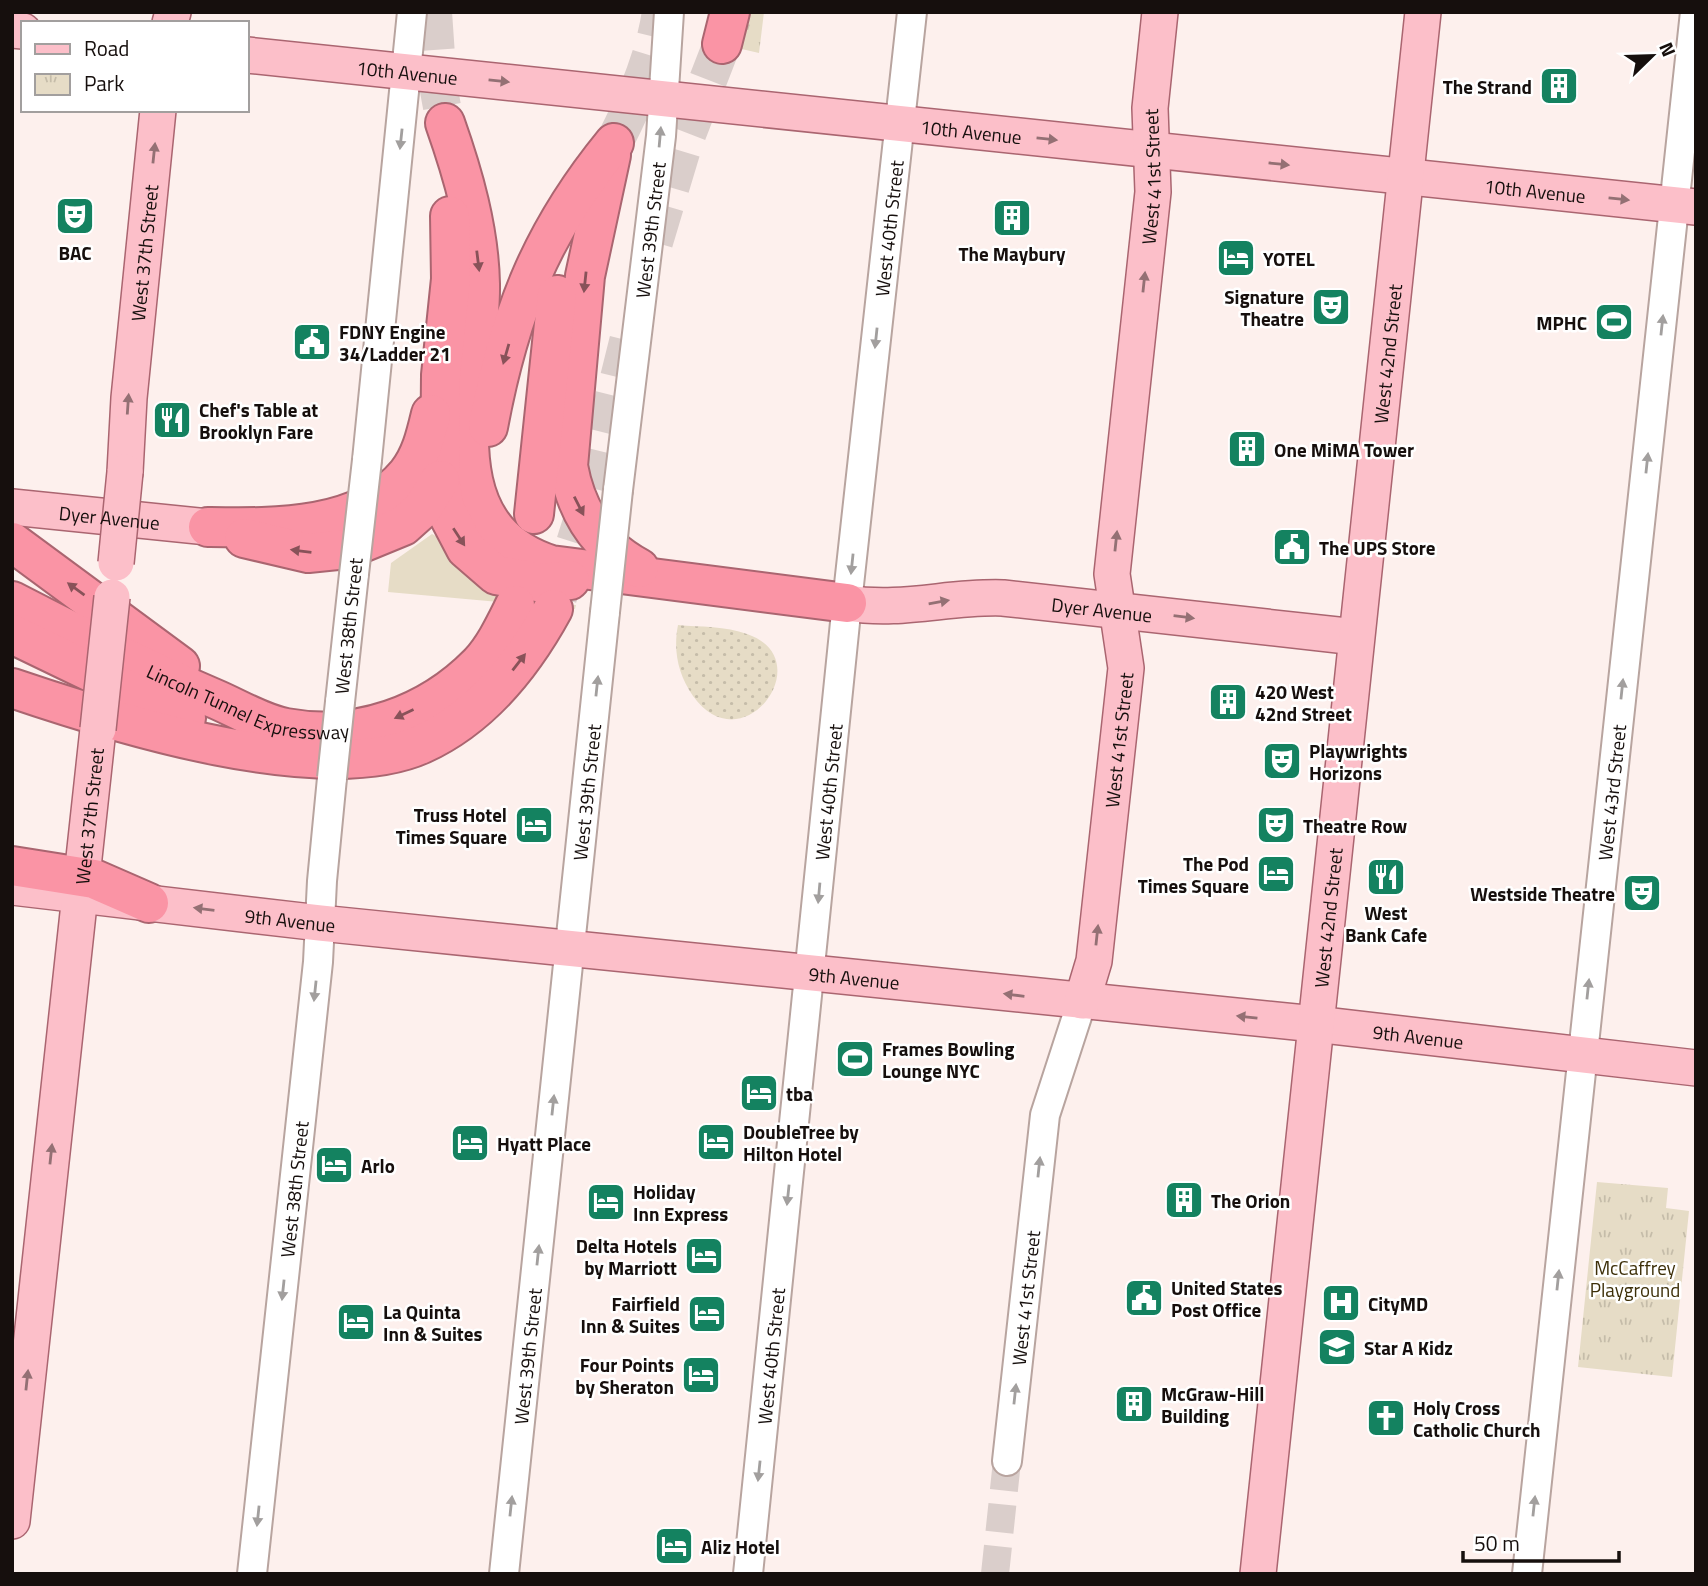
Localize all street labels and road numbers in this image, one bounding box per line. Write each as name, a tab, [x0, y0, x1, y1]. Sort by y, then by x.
street label: 10th Avenue	[355, 52, 459, 92]
street label: West 41st Street	[1133, 108, 1168, 246]
street label: 10th Avenue	[919, 111, 1023, 151]
street label: West 40th Street	[866, 158, 910, 298]
street label: West 39th Street	[627, 160, 672, 300]
street label: 10th Avenue	[1483, 170, 1587, 210]
street label: West 37th Street	[122, 183, 165, 323]
street label: West 42nd Street	[1365, 282, 1409, 425]
street label: Dyer Avenue	[58, 497, 161, 537]
street label: West 38th Street	[326, 556, 370, 696]
street label: Dyer Avenue	[1050, 589, 1154, 629]
street label: Lincoln Tunnel Expressway	[142, 656, 351, 746]
street label: West 41st Street	[1096, 671, 1140, 809]
street label: West 39th Street	[564, 722, 608, 862]
street label: West 40th Street	[806, 722, 849, 862]
street label: West 43rd Street	[1589, 723, 1633, 862]
street label: West 37th Street	[67, 746, 110, 886]
street label: West 42nd Street	[1306, 846, 1349, 989]
street label: 9th Avenue	[243, 900, 337, 939]
street label: 9th Avenue	[807, 958, 901, 996]
street label: 9th Avenue	[1371, 1016, 1465, 1056]
street label: West 38th Street	[272, 1119, 315, 1259]
street label: West 41st Street	[1003, 1229, 1047, 1367]
street label: West 39th Street	[505, 1286, 548, 1426]
street label: West 40th Street	[749, 1286, 792, 1426]

